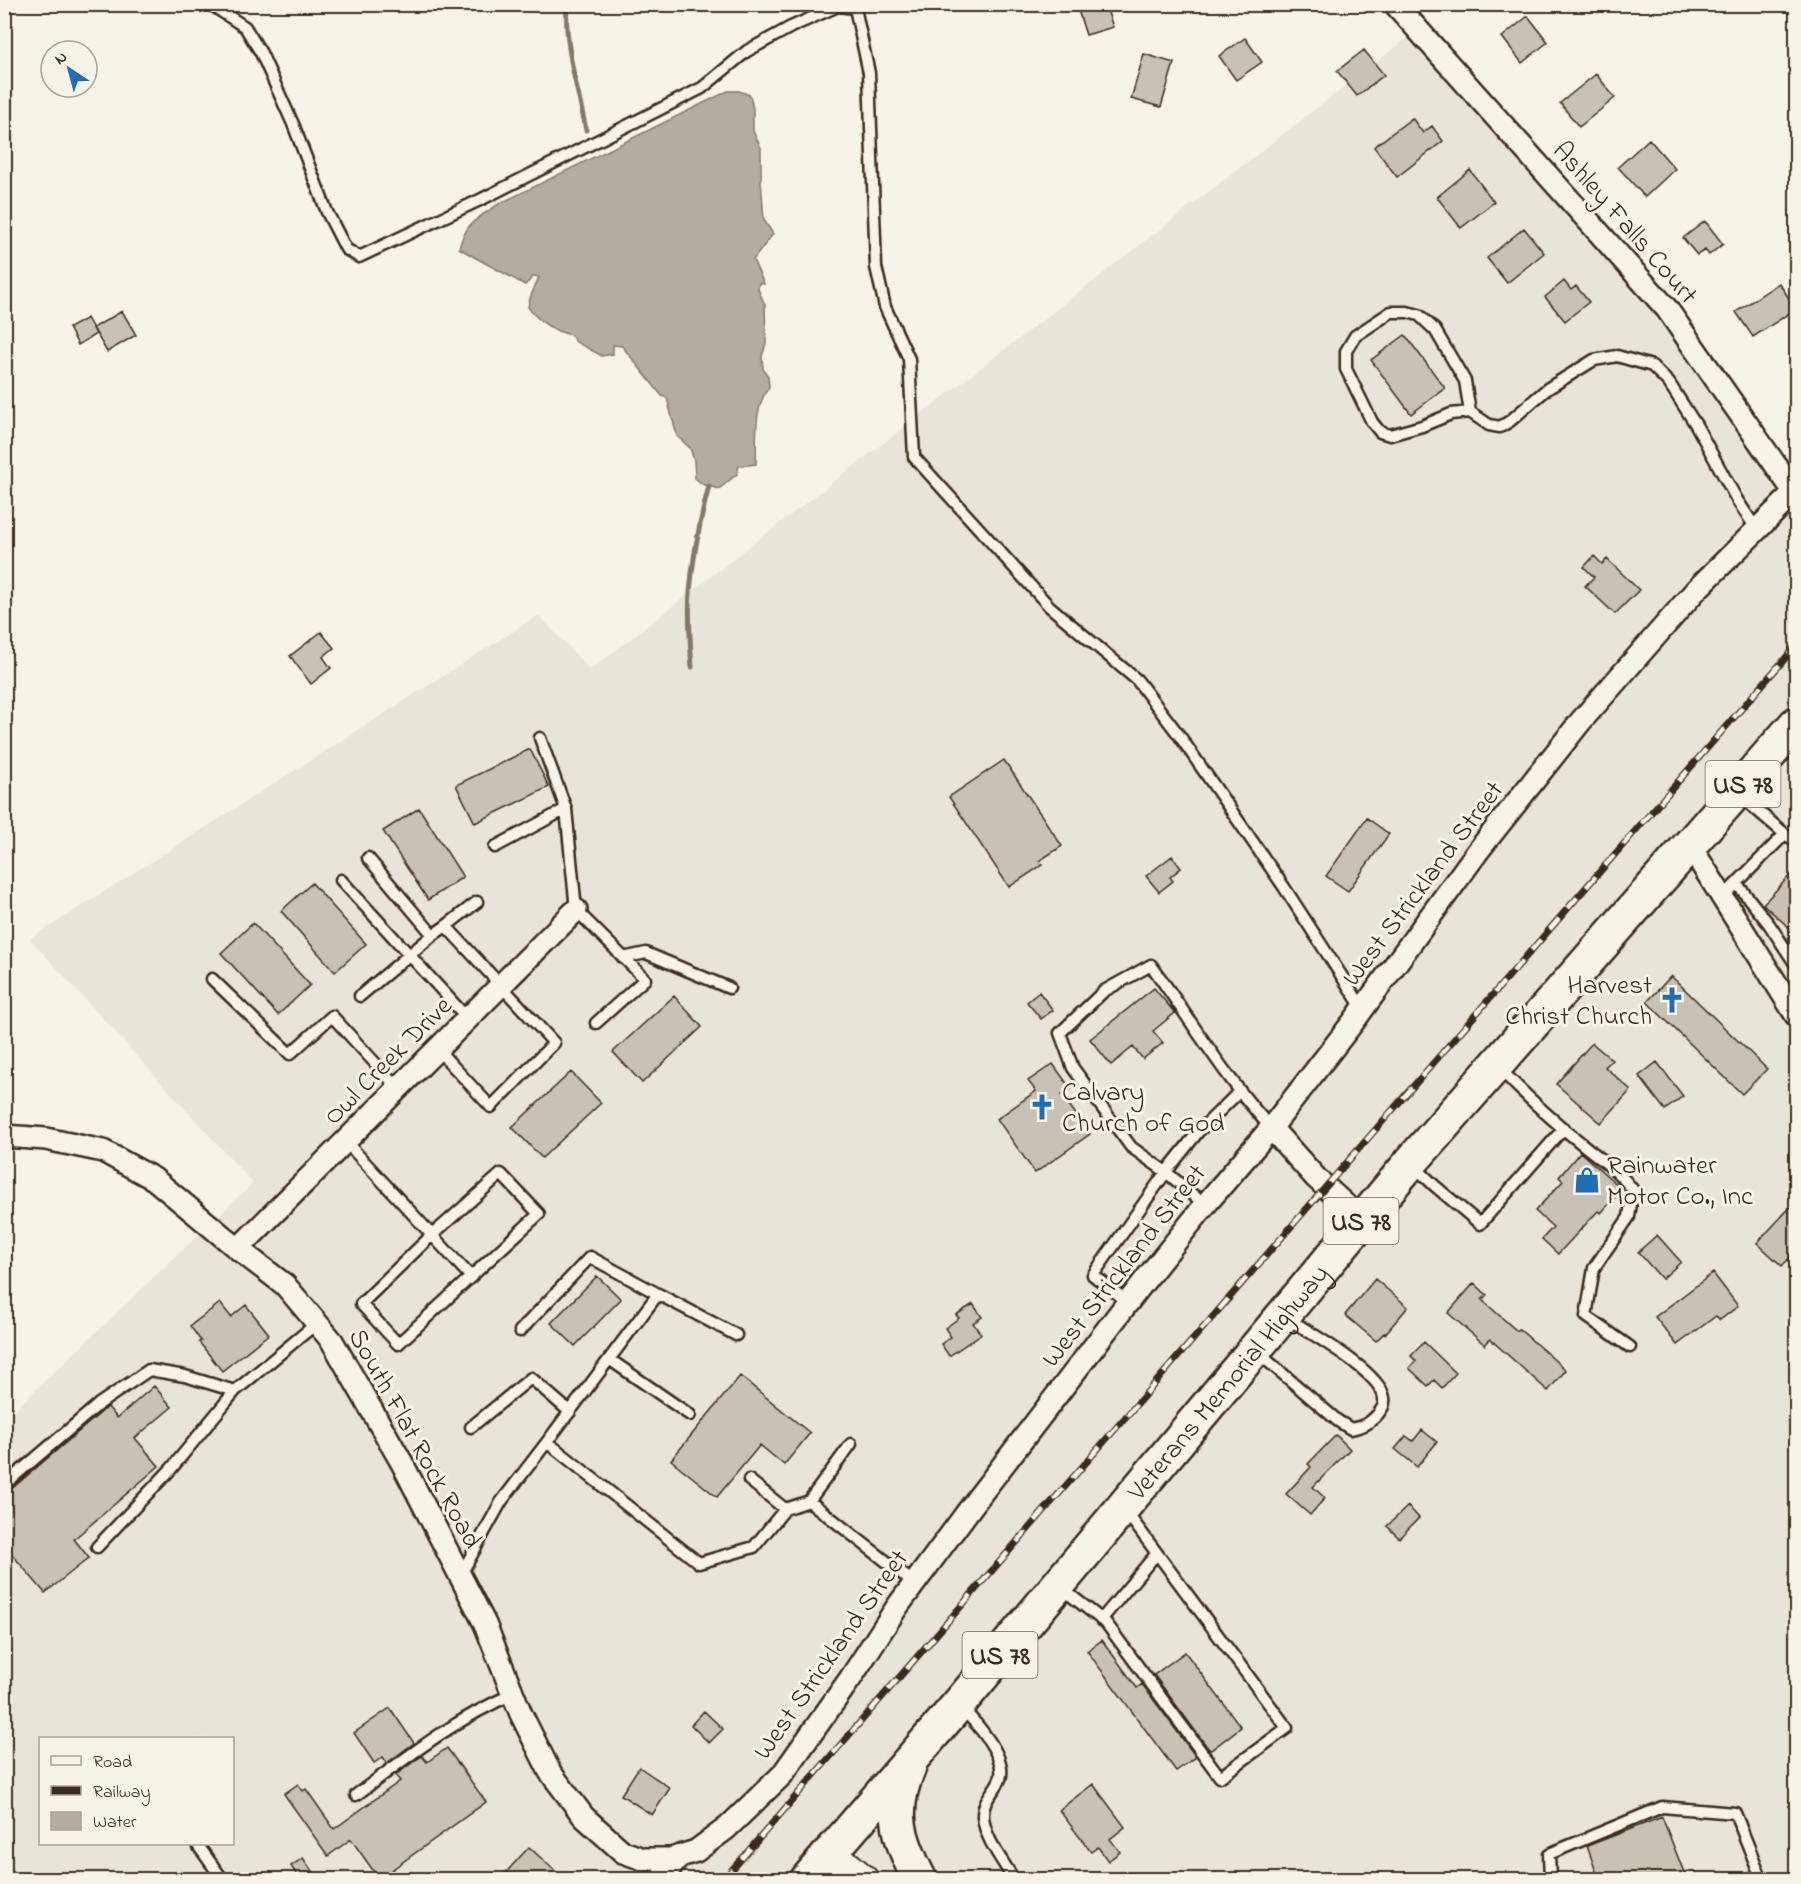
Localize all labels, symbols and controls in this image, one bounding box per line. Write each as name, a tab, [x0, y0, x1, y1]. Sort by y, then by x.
north arrow	[39, 39, 99, 99]
text: N	[50, 45, 73, 71]
street label: Ashley Falls Court	[1542, 134, 1706, 314]
road number: US 78	[1706, 761, 1780, 807]
street label: West Strickland Street	[1334, 774, 1514, 995]
place label: Harvest Christ Church	[1505, 967, 1652, 1037]
church icon: Harvest Christ Church	[1657, 985, 1687, 1015]
street label: Owl Creek Drive	[315, 988, 463, 1135]
place label: Calvary Church of God	[1062, 1074, 1224, 1144]
church icon: Calvary Church of God	[1027, 1092, 1057, 1122]
place label: Rainwater Motor Co., Inc	[1607, 1147, 1753, 1217]
street label: West Strickland Street	[1033, 1157, 1217, 1376]
shop icon: Rainwater Motor Co., Inc	[1572, 1165, 1602, 1195]
road number: US 78	[1324, 1198, 1398, 1244]
street label: Veterans Memorial Highway	[1119, 1257, 1340, 1511]
street label: South Flat Rock Road	[337, 1322, 491, 1556]
street label: West Strickland Street	[745, 1542, 919, 1768]
road number: US 78	[962, 1632, 1038, 1678]
legend	[39, 1737, 234, 1845]
text: Road	[93, 1750, 132, 1776]
text: Railway	[93, 1780, 150, 1806]
text: Water	[93, 1810, 137, 1836]

